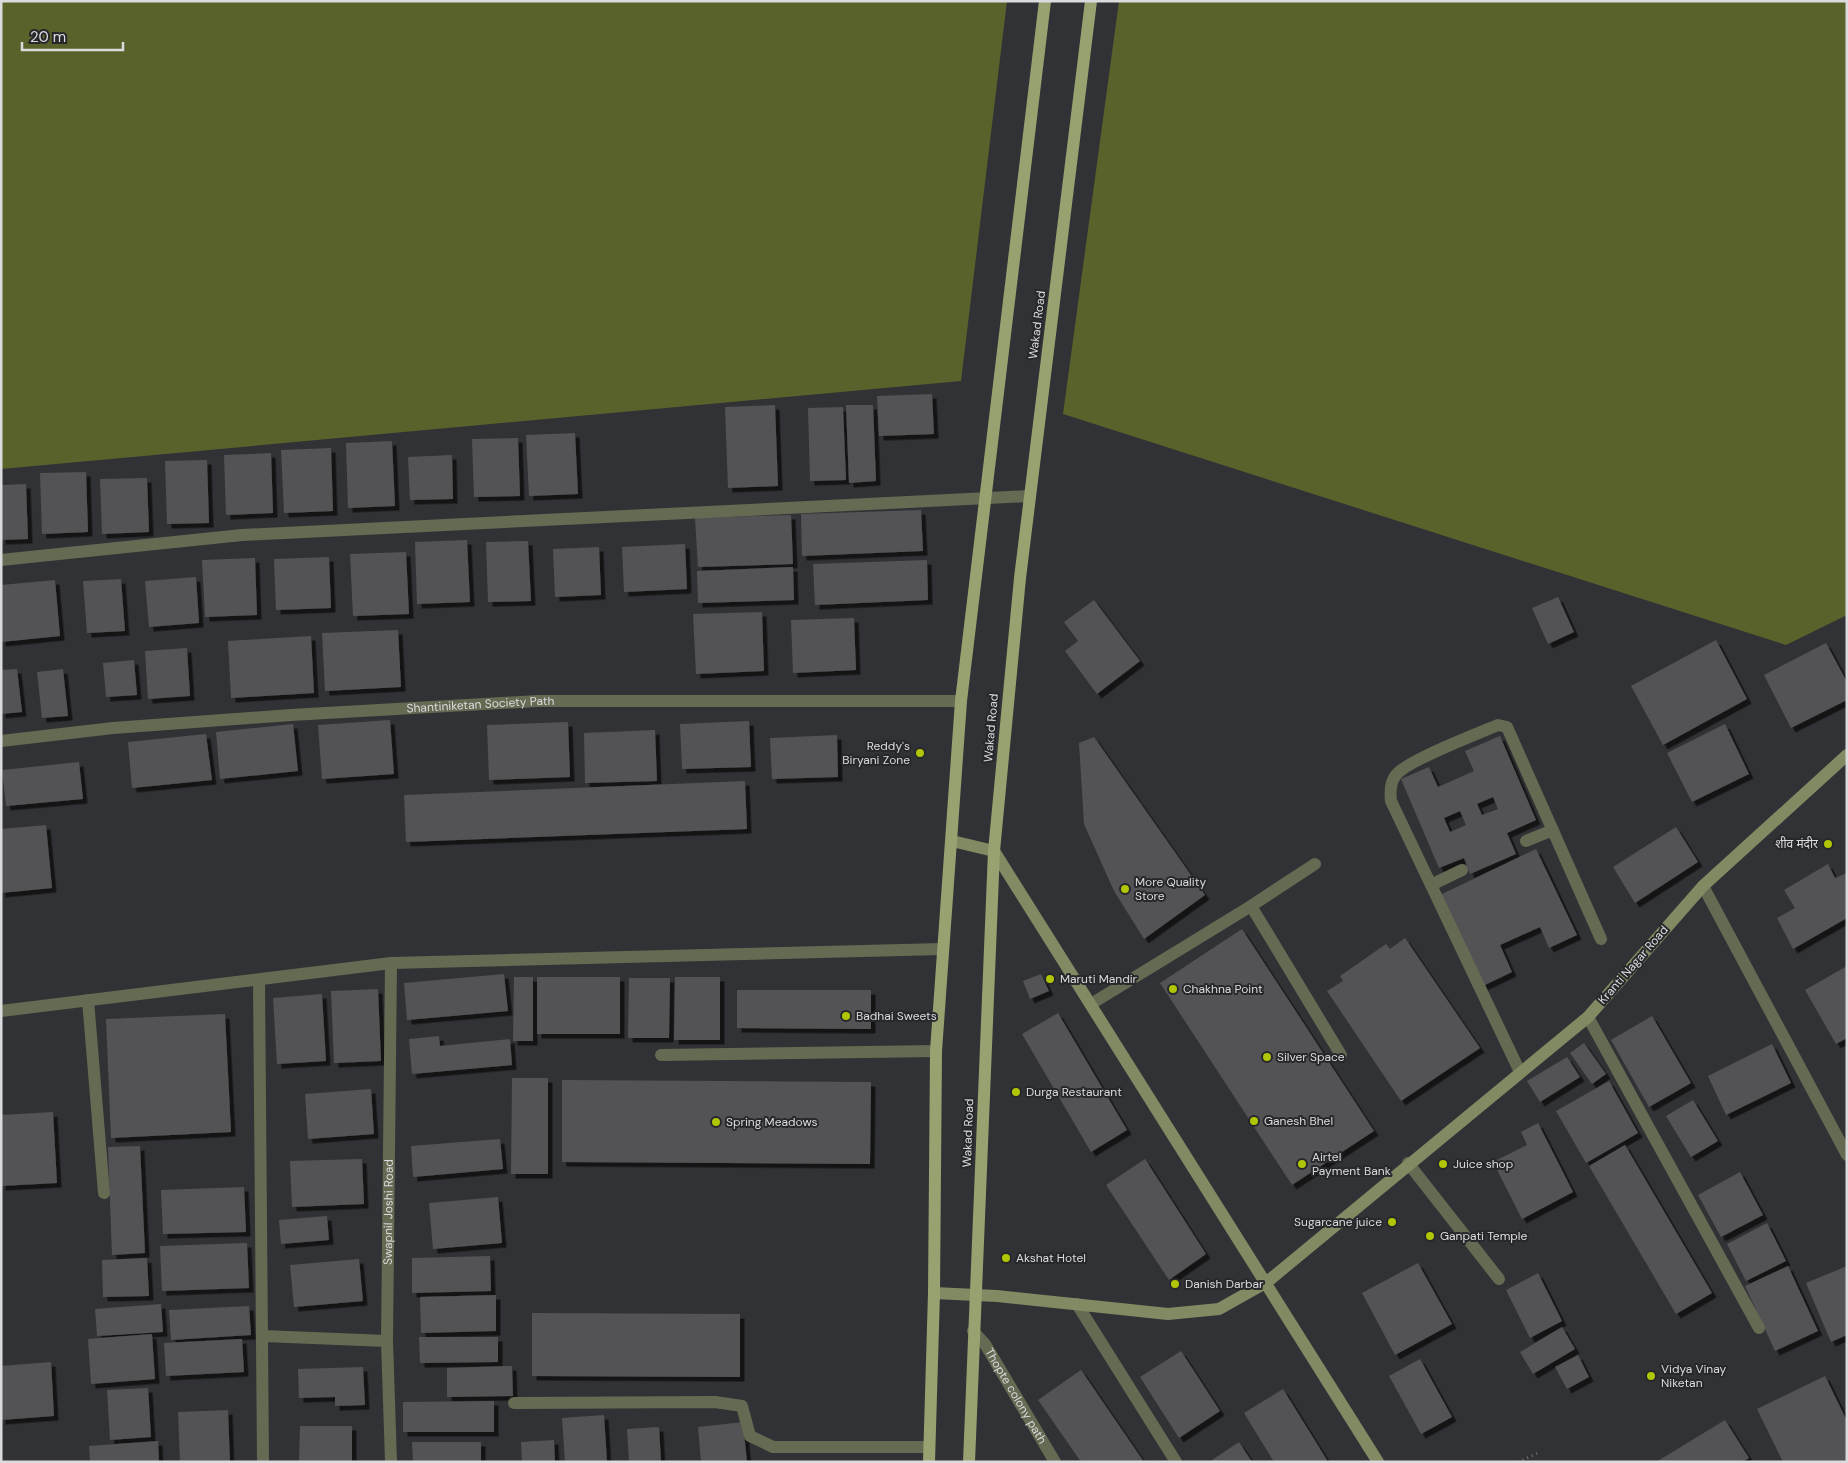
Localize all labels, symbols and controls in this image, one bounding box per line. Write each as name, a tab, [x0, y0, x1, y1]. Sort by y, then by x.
scale bar	[22, 20, 124, 52]
text: 20 m	[30, 27, 66, 47]
street label: Wakad Road	[1025, 290, 1049, 360]
street label: Shantiniketan Society Path	[406, 693, 555, 716]
street label: Wakad Road	[980, 693, 1002, 763]
place label: Reddy's Biryani Zone	[842, 738, 910, 768]
marker: Reddy's Biryani Zone	[914, 747, 926, 759]
place label: शीव मंदीर	[1775, 836, 1819, 852]
marker: शीव मंदीर	[1822, 838, 1834, 850]
place label: More Quality Store	[1135, 874, 1206, 904]
marker: More Quality Store	[1119, 883, 1131, 895]
street label: Kranti Nagar Road	[1594, 922, 1672, 1008]
place label: Maruti Mandir	[1060, 971, 1138, 987]
marker: Maruti Mandir	[1044, 973, 1056, 985]
place label: Chakhna Point	[1183, 981, 1263, 997]
marker: Chakhna Point	[1167, 983, 1179, 995]
place label: Badhai Sweets	[856, 1008, 937, 1024]
marker: Badhai Sweets	[840, 1010, 852, 1022]
place label: Silver Space	[1277, 1049, 1345, 1065]
marker: Silver Space	[1261, 1051, 1273, 1063]
place label: Durga Restaurant	[1026, 1084, 1122, 1100]
marker: Durga Restaurant	[1010, 1086, 1022, 1098]
street label: Wakad Road	[959, 1098, 977, 1168]
place label: Ganesh Bhel	[1264, 1113, 1333, 1129]
place label: Spring Meadows	[726, 1114, 818, 1130]
marker: Ganesh Bhel	[1248, 1115, 1260, 1127]
marker: Spring Meadows	[710, 1116, 722, 1128]
place label: Airtel Payment Bank	[1312, 1149, 1391, 1179]
place label: Juice shop	[1453, 1156, 1513, 1172]
marker: Airtel Payment Bank	[1296, 1158, 1308, 1170]
marker: Juice shop	[1437, 1158, 1449, 1170]
street label: Swapnil Joshi Road	[380, 1159, 397, 1265]
place label: Sugarcane juice	[1294, 1214, 1382, 1230]
marker: Sugarcane juice	[1386, 1216, 1398, 1228]
place label: Ganpati Temple	[1440, 1228, 1528, 1244]
marker: Ganpati Temple	[1424, 1230, 1436, 1242]
place label: Akshat Hotel	[1016, 1250, 1086, 1266]
marker: Akshat Hotel	[1000, 1252, 1012, 1264]
place label: Danish Darbar	[1185, 1276, 1264, 1292]
marker: Danish Darbar	[1169, 1278, 1181, 1290]
street label: Thopte colony path	[981, 1345, 1050, 1447]
place label: Vidya Vinay Niketan	[1661, 1361, 1727, 1391]
marker: Vidya Vinay Niketan	[1645, 1370, 1657, 1382]

